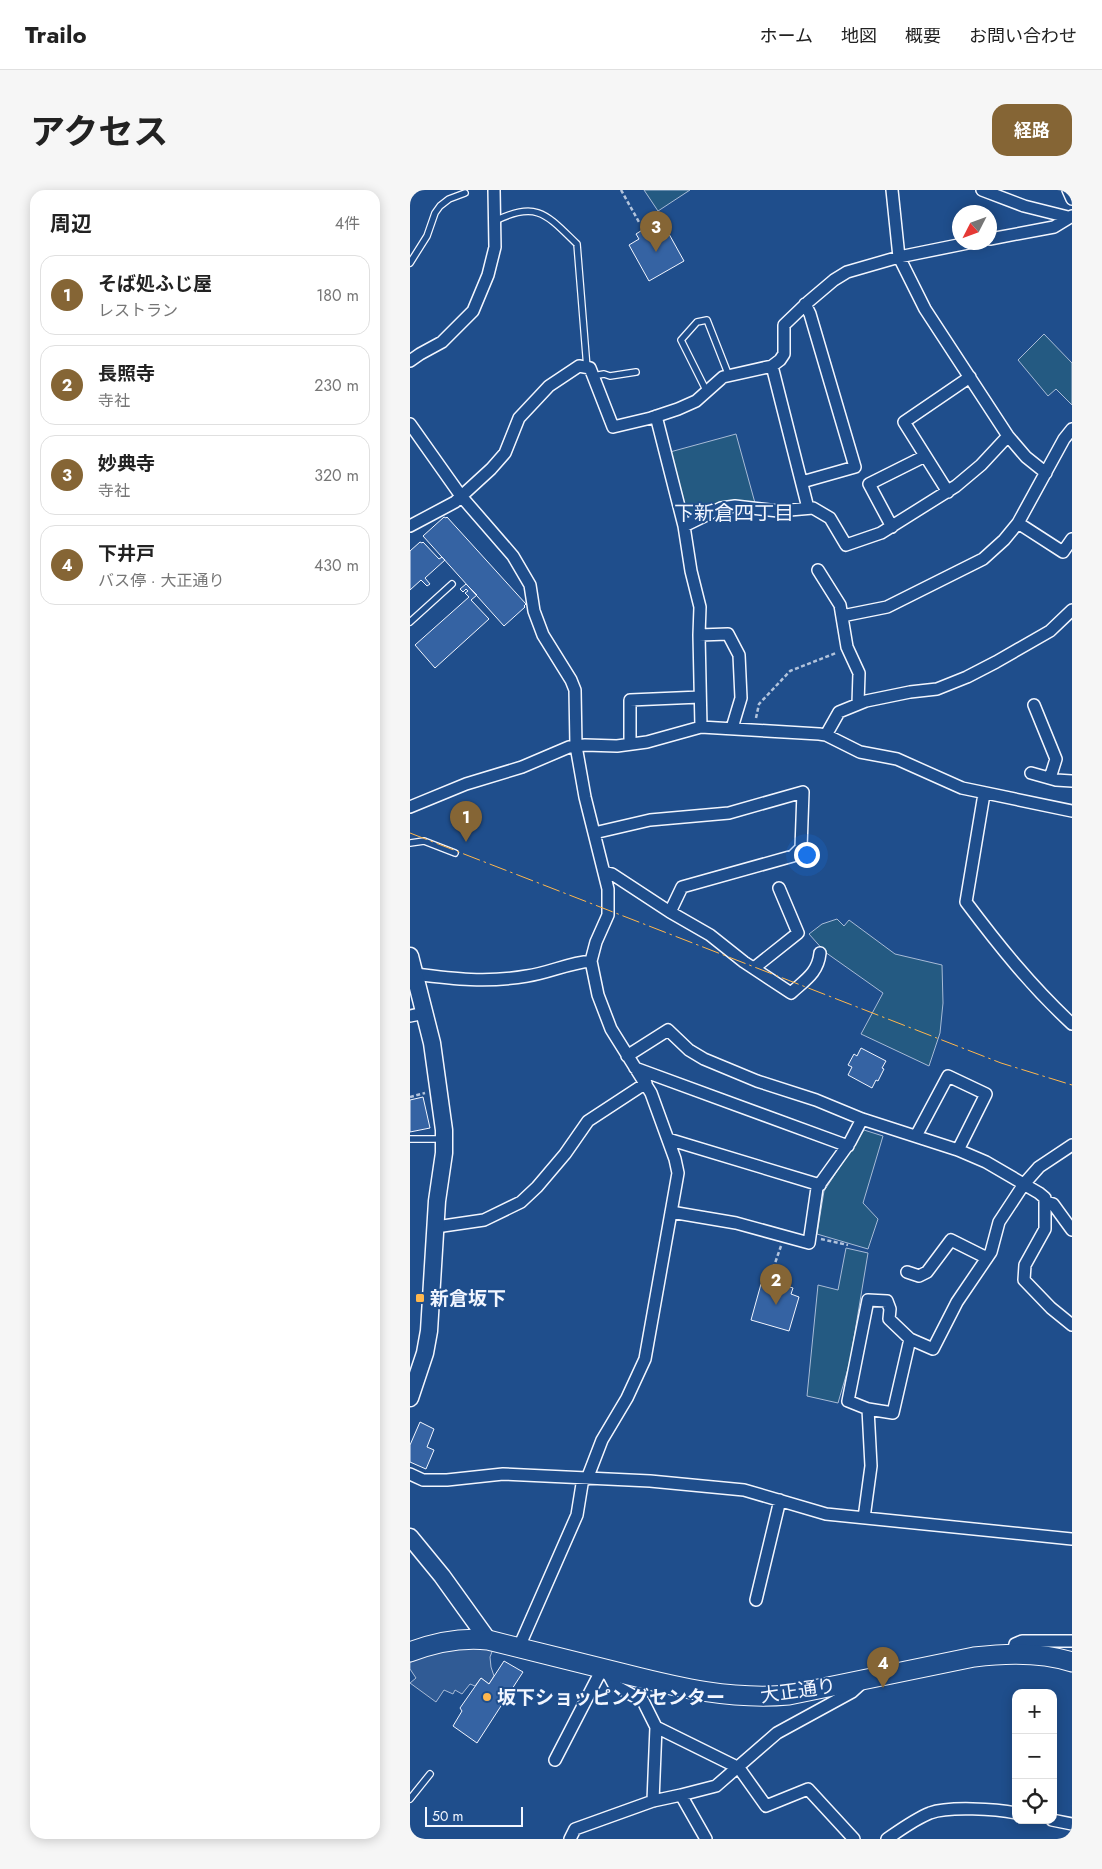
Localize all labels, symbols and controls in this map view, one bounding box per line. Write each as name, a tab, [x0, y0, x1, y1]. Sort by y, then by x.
text: Trailo	[25, 17, 87, 52]
text: ホーム	[760, 23, 813, 49]
text: 地図	[841, 23, 877, 49]
text: 概要	[905, 23, 941, 49]
text: お問い合わせ	[969, 23, 1077, 49]
button: 経路	[992, 104, 1072, 156]
text: アクセス	[30, 107, 168, 157]
north arrow	[952, 205, 997, 250]
text: 周辺	[50, 209, 92, 239]
pin: 3	[640, 211, 672, 252]
text: 4件	[335, 212, 360, 235]
text: そば処ふじ屋	[98, 270, 212, 297]
text: 1	[63, 284, 71, 307]
text: 180 m	[316, 284, 359, 307]
text: レストラン	[98, 299, 178, 322]
text: 長照寺	[98, 360, 155, 387]
text: 2	[62, 374, 72, 397]
text: 230 m	[314, 374, 359, 397]
text: 寺社	[98, 389, 130, 412]
text: 妙典寺	[98, 450, 155, 477]
text: 3	[62, 464, 72, 487]
text: 320 m	[314, 464, 359, 487]
text: 寺社	[98, 479, 130, 502]
district label: 下新倉四丁目	[674, 499, 794, 528]
text: 下井戸	[98, 540, 155, 567]
text: 4	[61, 554, 73, 577]
text: 430 m	[314, 554, 359, 577]
text: バス停 · 大正通り	[98, 569, 224, 592]
pin: 1	[450, 801, 482, 842]
your location	[794, 842, 820, 868]
pin: 2	[760, 1264, 792, 1305]
place label: 新倉坂下	[430, 1285, 506, 1312]
marker: 新倉坂下	[414, 1292, 426, 1304]
pin: 4	[867, 1647, 899, 1688]
street label: 大正通り	[759, 1672, 838, 1709]
place label: 坂下ショッピングセンター	[497, 1684, 725, 1711]
map controls	[1012, 1689, 1057, 1824]
button: +	[1012, 1689, 1057, 1734]
marker: 坂下ショッピングセンター	[481, 1691, 493, 1703]
button: −	[1012, 1734, 1057, 1779]
button: locate	[1012, 1779, 1057, 1824]
scale bar	[425, 1804, 522, 1827]
text: 50 m	[432, 1806, 463, 1826]

